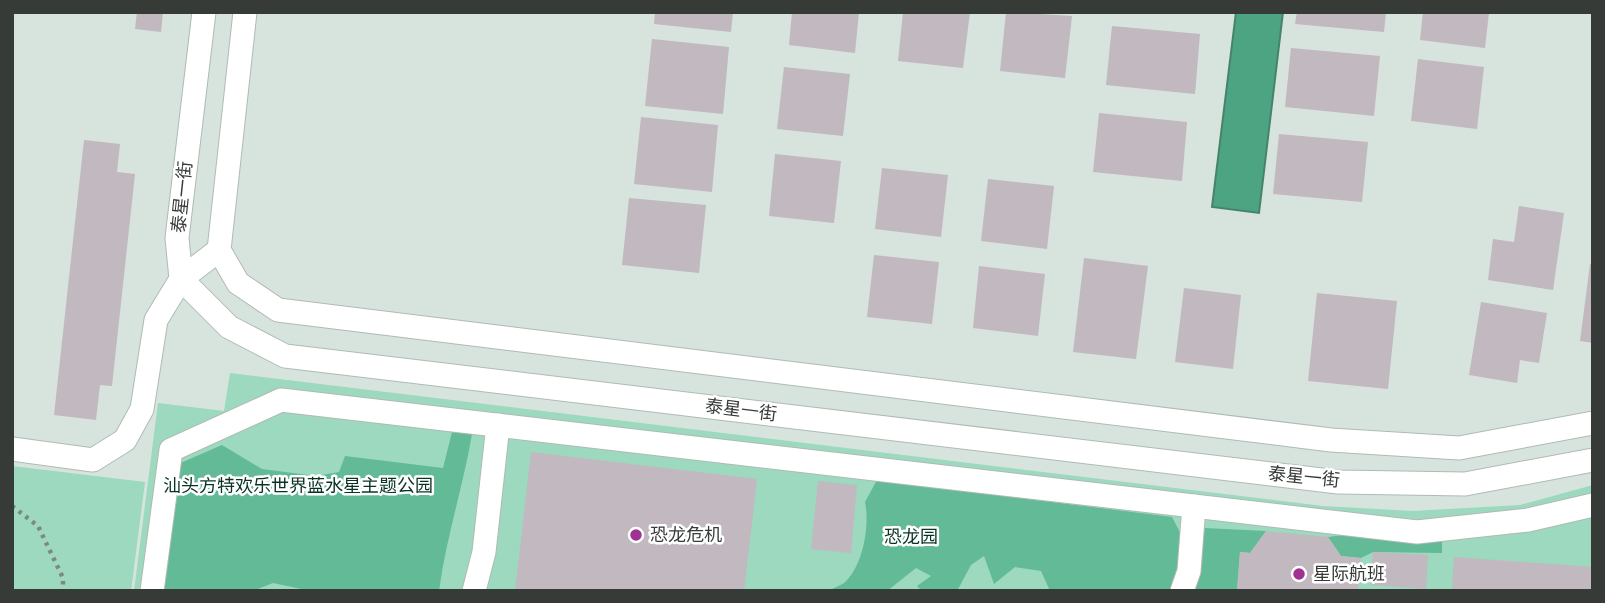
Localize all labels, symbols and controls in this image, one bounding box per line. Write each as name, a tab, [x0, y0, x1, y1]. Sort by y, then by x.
street label: 泰星一街	[164, 160, 199, 234]
street label: 泰星一街	[704, 392, 778, 427]
street label: 泰星一街	[1267, 459, 1341, 494]
park label: 汕头方特欢乐世界蓝水星主题公园	[163, 472, 433, 499]
place label: 恐龙危机	[650, 521, 722, 548]
park label: 恐龙园	[884, 523, 938, 550]
marker: 恐龙危机	[628, 527, 644, 543]
place label: 星际航班	[1313, 560, 1385, 587]
marker: 星际航班	[1291, 566, 1307, 582]

